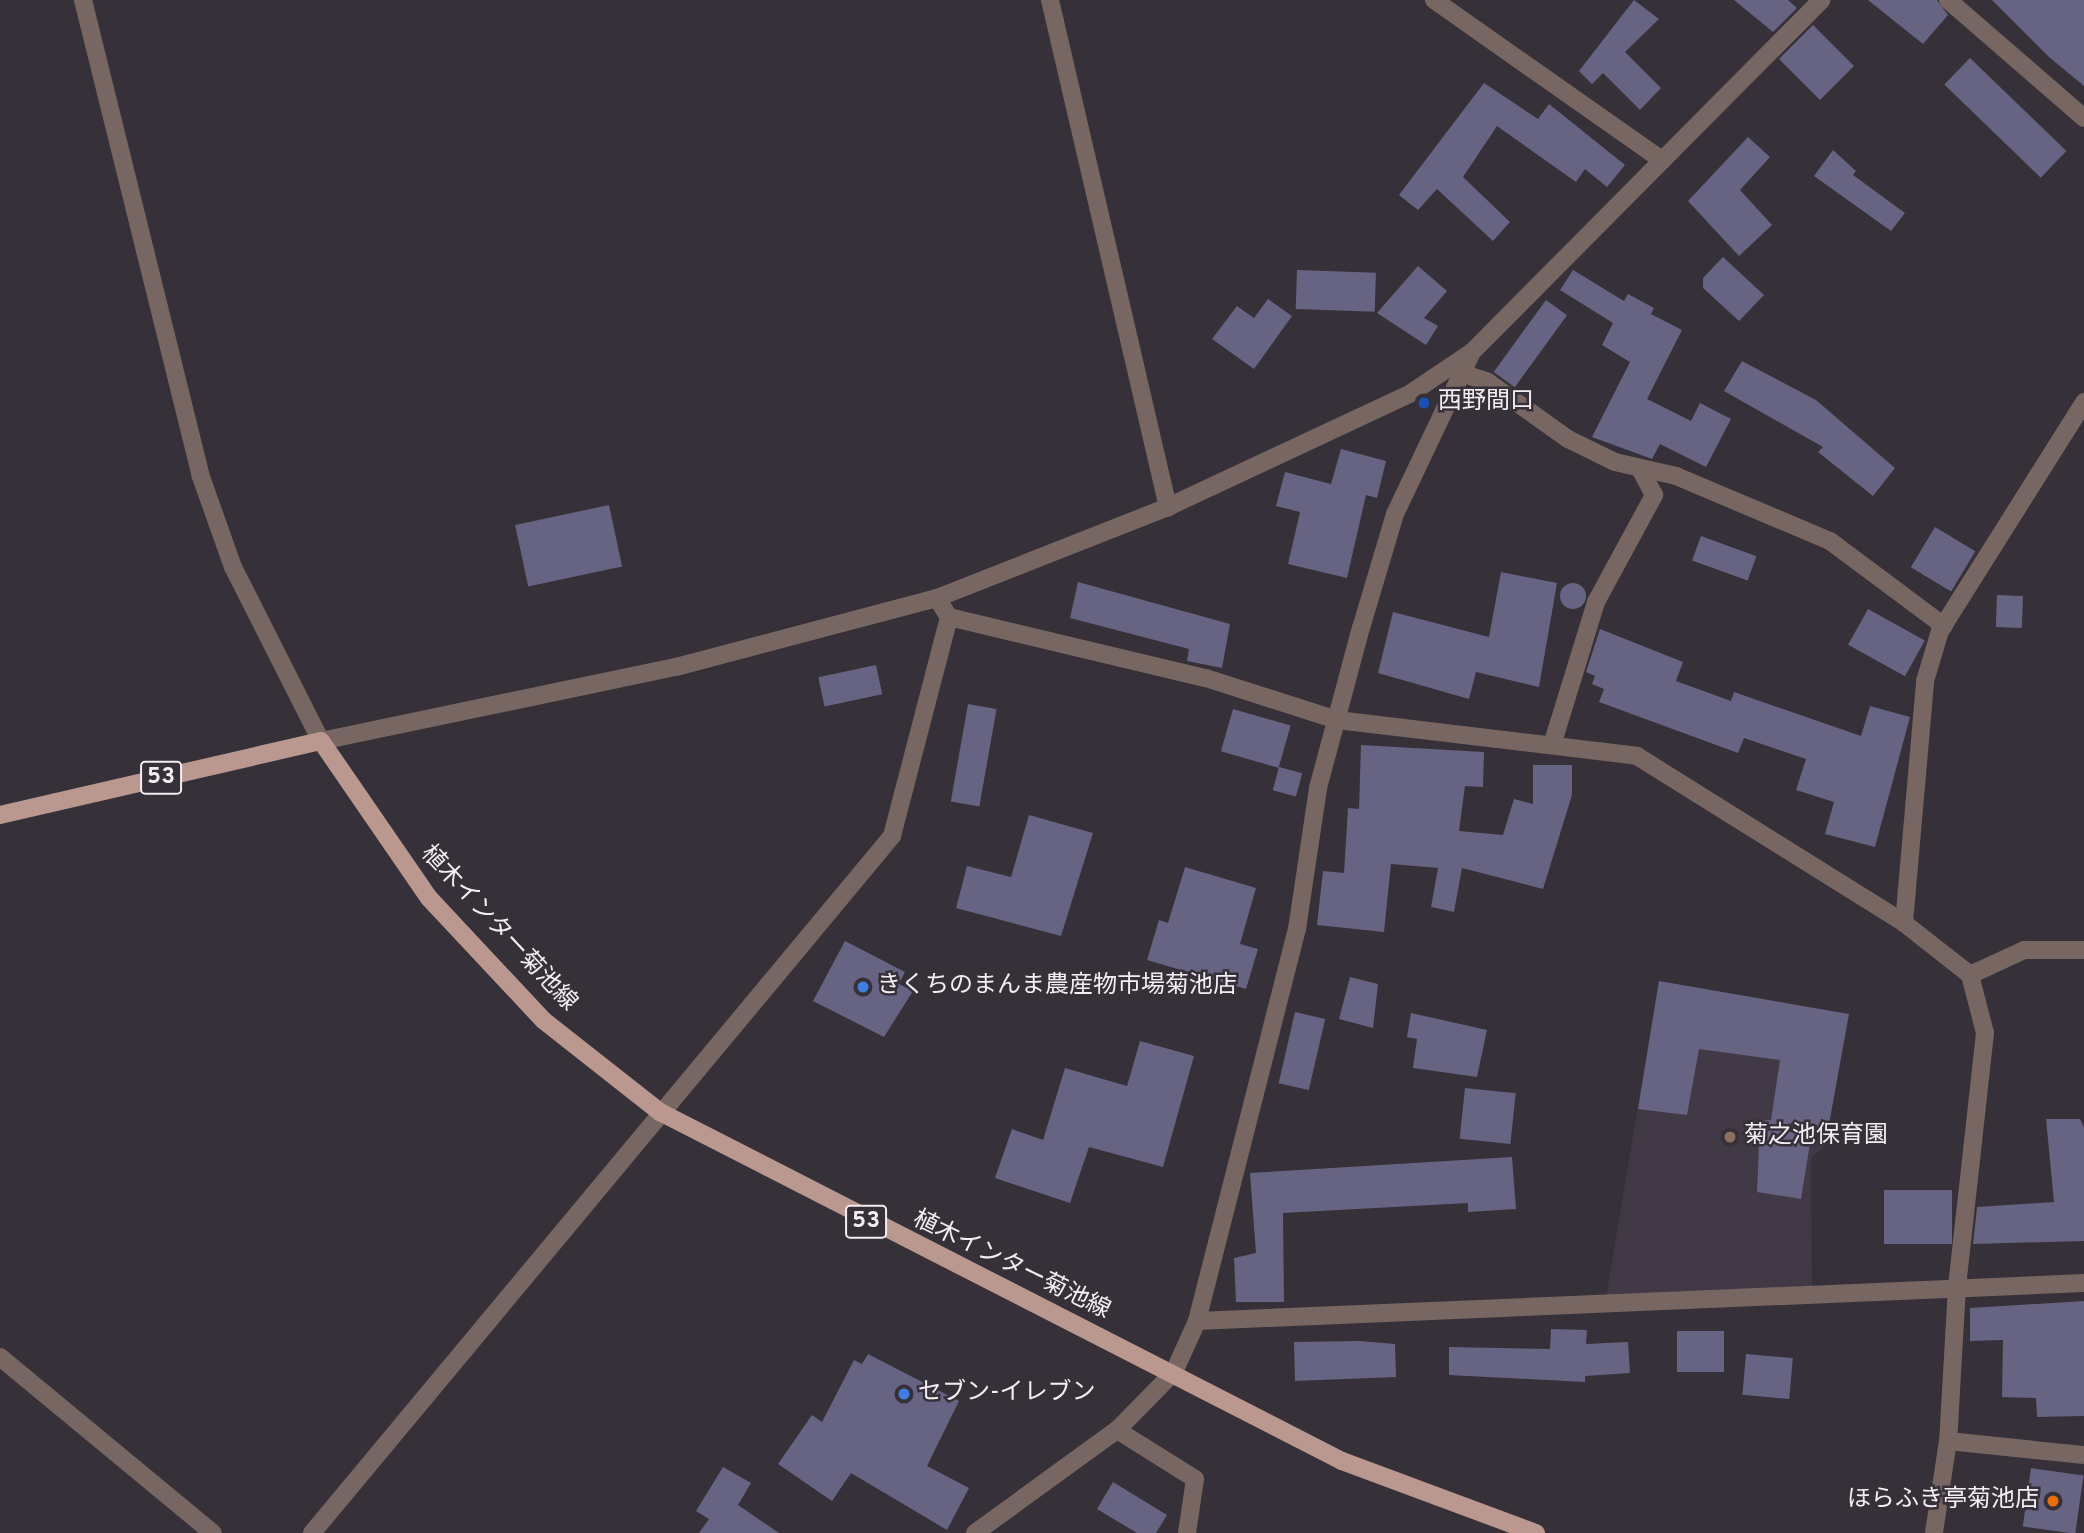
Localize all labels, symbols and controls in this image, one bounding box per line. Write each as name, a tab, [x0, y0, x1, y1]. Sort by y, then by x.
place label: 西野間口	[1438, 389, 1534, 417]
marker: 西野間口	[1416, 395, 1432, 411]
road number: 53	[140, 758, 182, 798]
street label: 植木インター菊池線	[414, 840, 582, 1018]
place label: きくちのまんま農産物市場菊池店	[877, 973, 1237, 1001]
marker: きくちのまんま農産物市場菊池店	[855, 979, 871, 995]
place label: 菊之池保育園	[1744, 1123, 1888, 1151]
marker: 菊之池保育園	[1722, 1129, 1738, 1145]
road number: 53	[845, 1203, 887, 1242]
street label: 植木インター菊池線	[908, 1206, 1114, 1326]
place label: セブン-イレブン	[918, 1380, 1096, 1408]
marker: セブン-イレブン	[896, 1386, 912, 1402]
place label: ほらふき亭菊池店	[1847, 1487, 2039, 1515]
marker: ほらふき亭菊池店	[2045, 1493, 2061, 1509]

